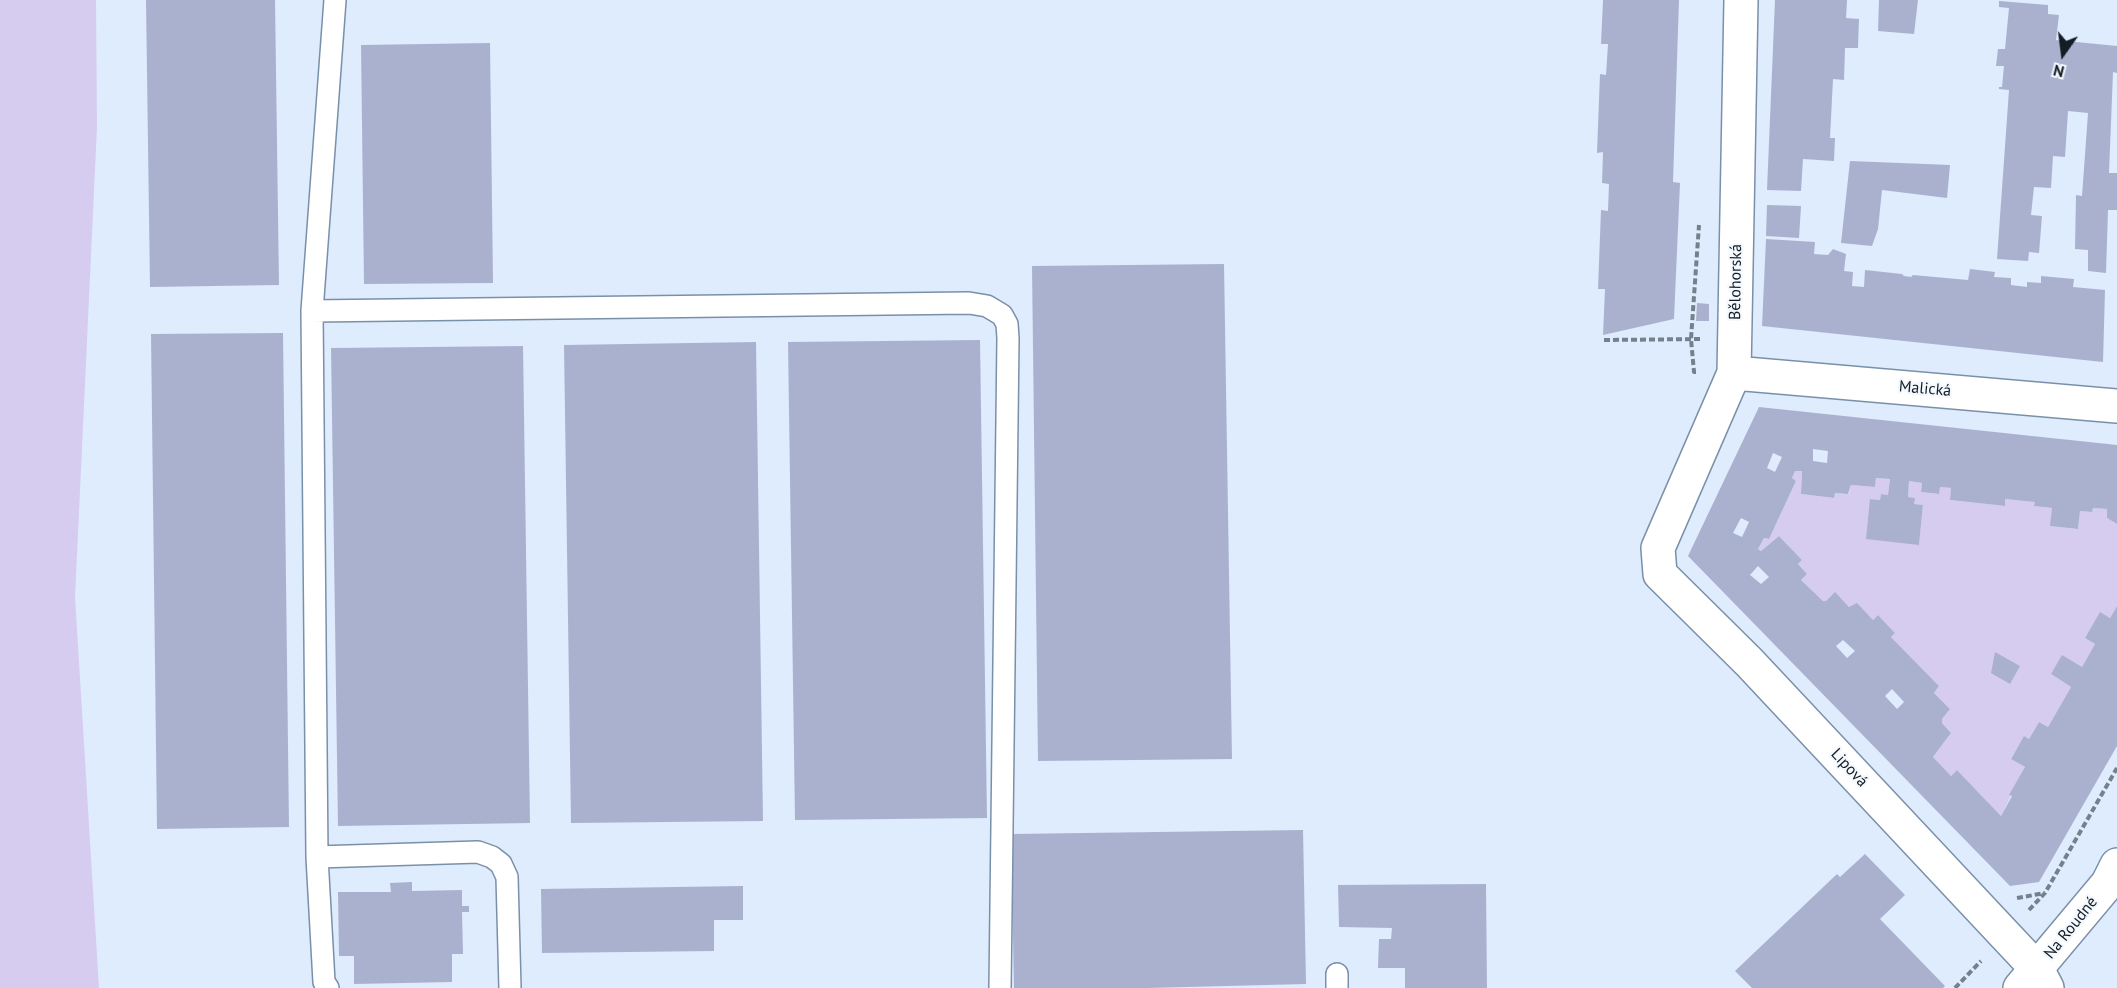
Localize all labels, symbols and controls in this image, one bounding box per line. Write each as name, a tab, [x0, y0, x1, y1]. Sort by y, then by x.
north arrow	[2033, 24, 2093, 84]
text: N	[2051, 60, 2066, 82]
street label: Bělohorská	[1726, 244, 1746, 320]
street label: Malická	[1898, 377, 1952, 401]
street label: Lipová	[1827, 745, 1871, 791]
street label: Na Roudné	[2040, 893, 2102, 963]

